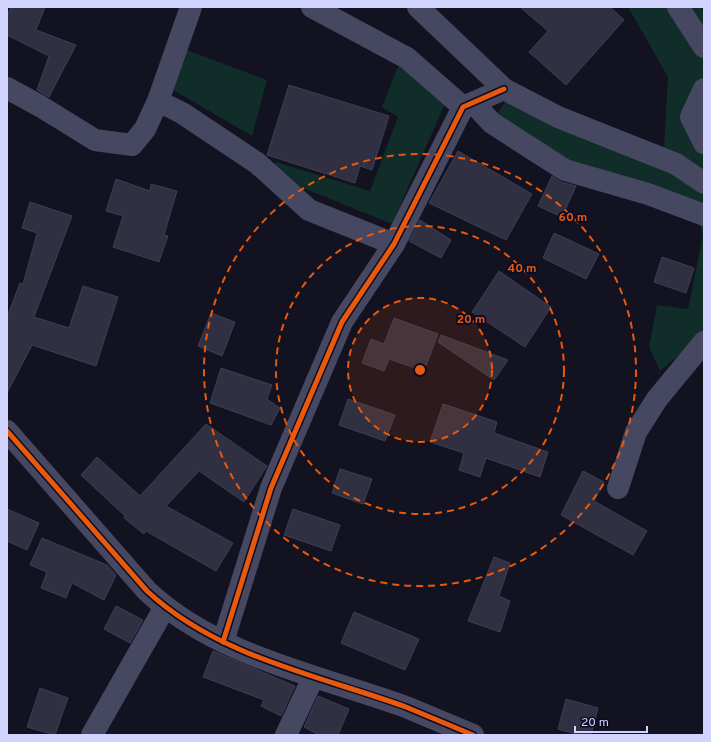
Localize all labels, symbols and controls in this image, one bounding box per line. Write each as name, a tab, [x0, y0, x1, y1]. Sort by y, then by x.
text: 60 m	[559, 210, 587, 226]
text: 40 m	[507, 261, 537, 277]
text: 20 m	[457, 312, 485, 328]
centre of rings	[413, 363, 427, 377]
scale bar	[575, 708, 647, 734]
text: 20 m	[581, 715, 609, 731]

